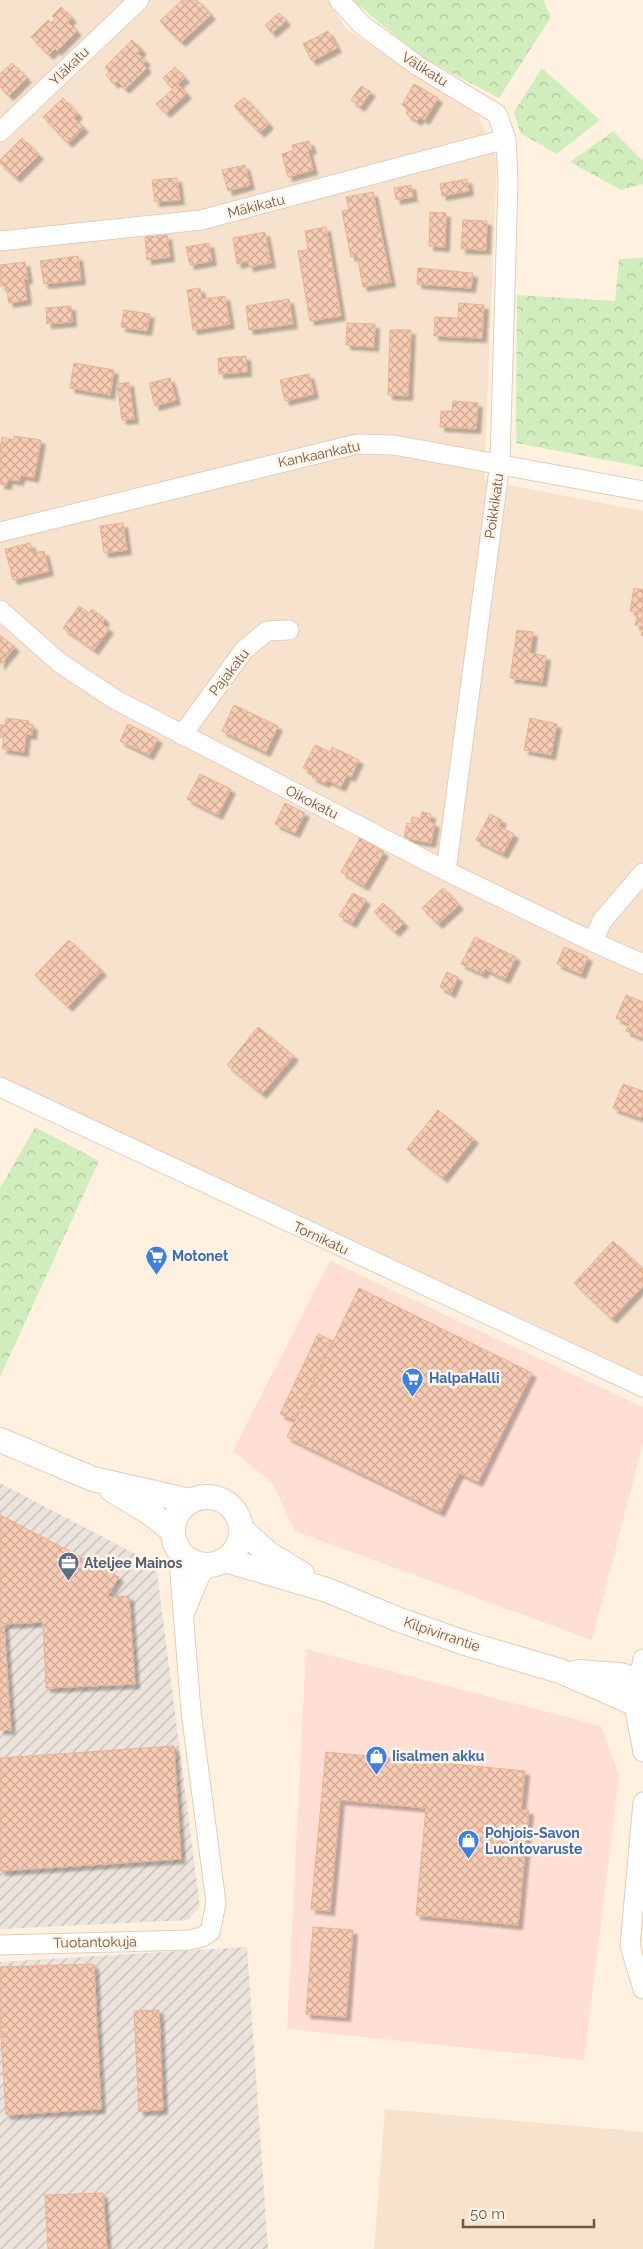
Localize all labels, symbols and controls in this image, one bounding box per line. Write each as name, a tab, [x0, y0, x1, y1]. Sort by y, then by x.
street label: Yläkatu	[46, 43, 92, 89]
street label: Välikatu	[399, 49, 451, 89]
street label: Mäkikatu	[226, 191, 286, 221]
street label: Kankaankatu	[276, 437, 362, 471]
street label: Poikkikatu	[481, 472, 507, 540]
street label: Pajakatu	[206, 645, 252, 699]
street label: Oikokatu	[283, 782, 341, 822]
street label: Tornikatu	[291, 1218, 351, 1258]
supermarket icon: Motonet	[144, 1244, 168, 1275]
place label: Motonet	[172, 1248, 229, 1264]
supermarket icon: HalpaHalli	[401, 1366, 425, 1397]
place label: HalpaHalli	[429, 1370, 500, 1386]
office icon: Ateljee Mainos	[56, 1551, 80, 1582]
place label: Ateljee Mainos	[84, 1555, 182, 1571]
street label: Kilpivirrantie	[402, 1613, 482, 1655]
shop icon: Iisalmen akku	[364, 1744, 388, 1775]
place label: Iisalmen akku	[392, 1748, 485, 1764]
place label: Pohjois-Savon Luontovaruste	[485, 1825, 583, 1857]
shop icon: Pohjois-Savon Luontovaruste	[457, 1829, 481, 1860]
street label: Tuotantokuja	[53, 1933, 137, 1951]
scale bar	[463, 2196, 594, 2228]
text: 50 m	[470, 2205, 505, 2223]

